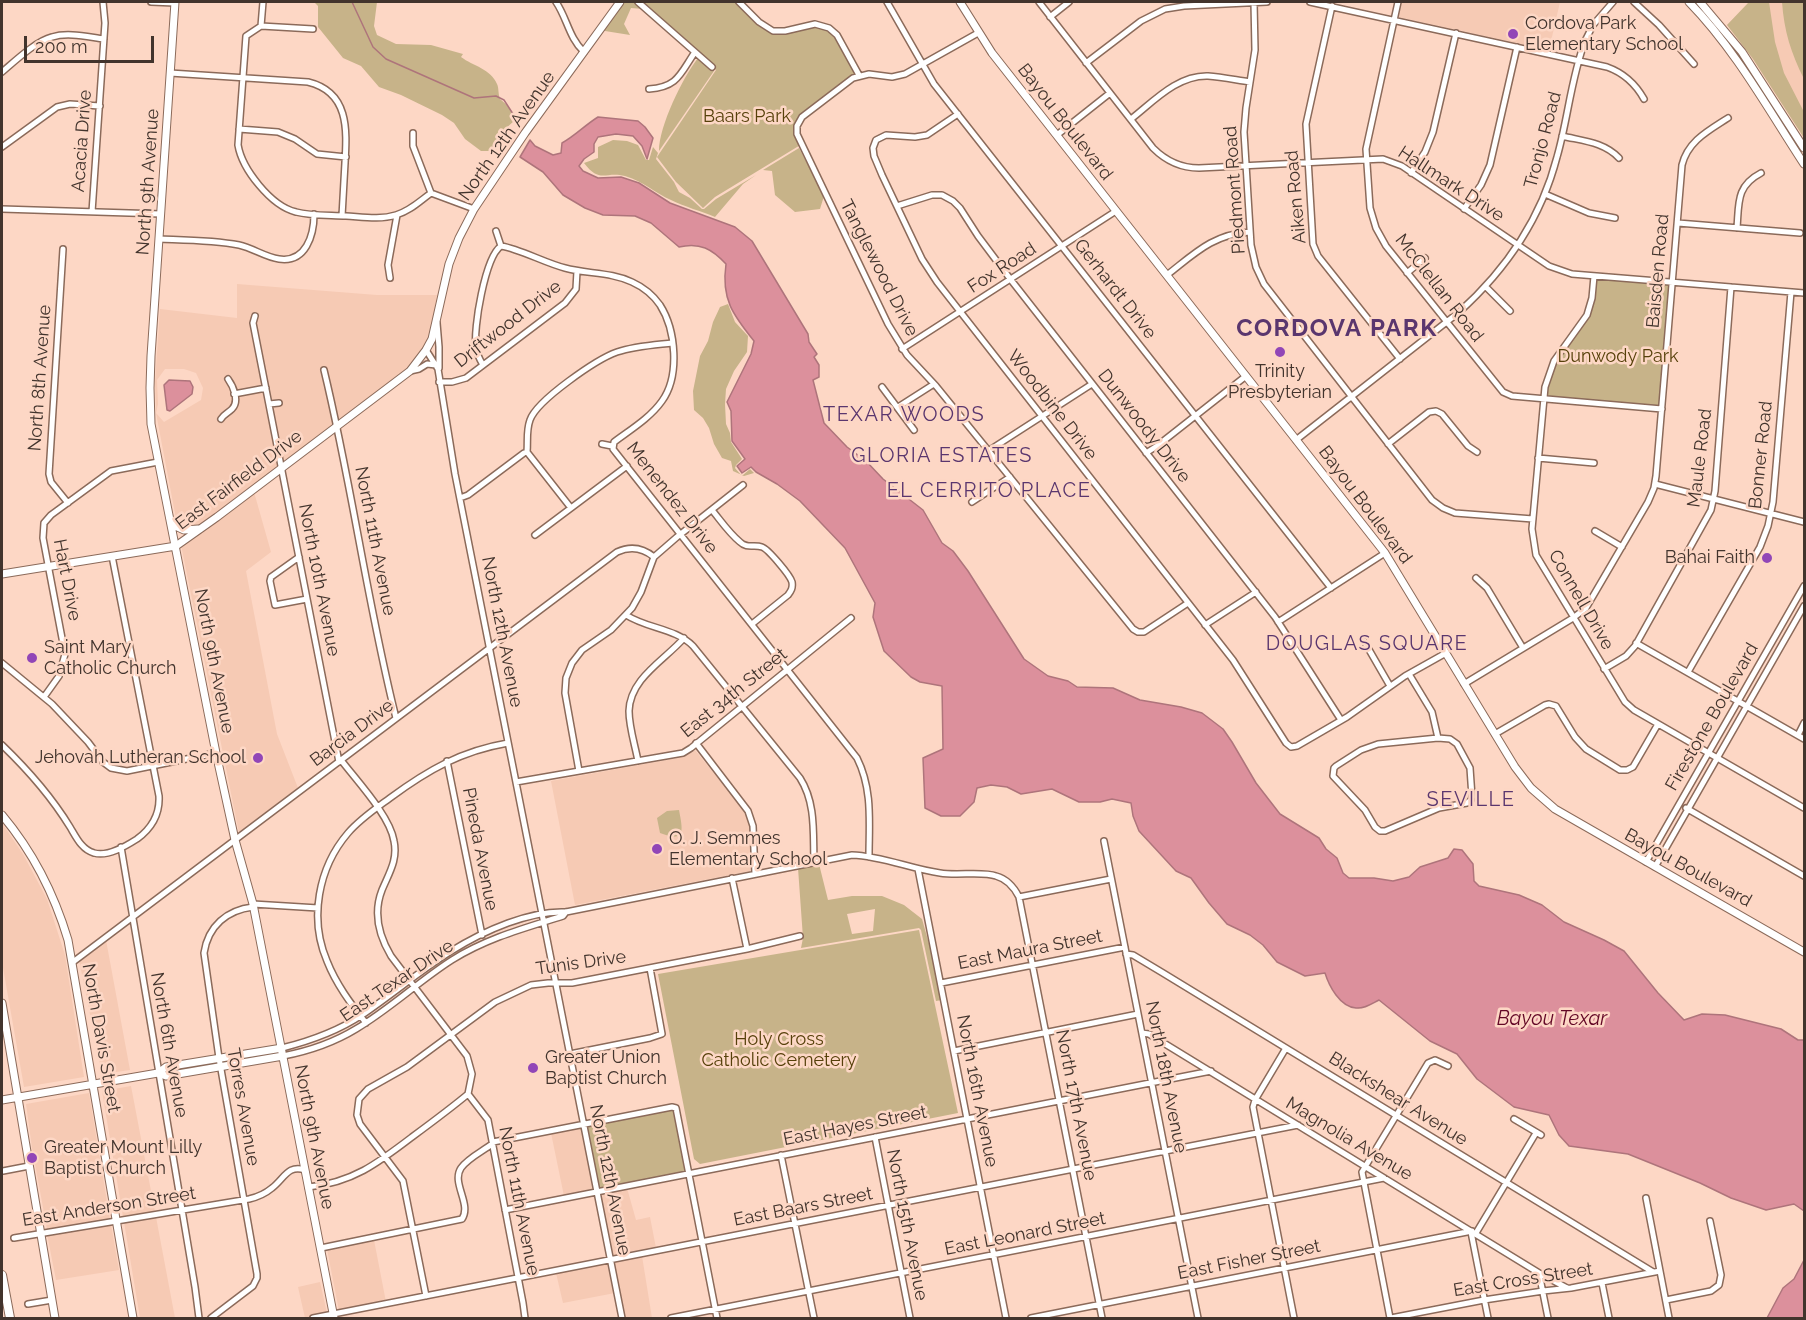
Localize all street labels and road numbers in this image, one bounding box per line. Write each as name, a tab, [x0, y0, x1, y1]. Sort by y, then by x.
street label: Bayou Boulevard	[1013, 59, 1117, 185]
street label: North 12th Avenue	[454, 67, 560, 205]
street label: Acacia Drive	[68, 89, 96, 193]
street label: Tronjo Road	[1520, 89, 1566, 191]
street label: North 9th Avenue	[132, 108, 164, 256]
street label: Piedmont Road	[1220, 125, 1250, 255]
street label: Hallmark Drive	[1394, 142, 1508, 226]
street label: Aiken Road	[1281, 149, 1311, 245]
street label: Tanglewood Drive	[835, 196, 923, 340]
street label: Baisden Road	[1642, 213, 1674, 329]
street label: McClellan Road	[1390, 230, 1488, 346]
street label: Gerhardt Drive	[1069, 235, 1161, 343]
street label: Fox Road	[964, 238, 1040, 298]
street label: Driftwood Drive	[450, 276, 566, 372]
street label: North 8th Avenue	[24, 304, 56, 452]
street label: Woodbine Drive	[1002, 346, 1102, 464]
street label: Dunwoody Drive	[1093, 365, 1195, 487]
street label: Bonner Road	[1745, 400, 1777, 510]
street label: Maule Road	[1683, 407, 1717, 509]
street label: East Fairfield Drive	[171, 425, 307, 535]
street label: Menendez Drive	[622, 438, 722, 558]
street label: Bayou Boulevard	[1314, 442, 1416, 568]
street label: North 11th Avenue	[350, 465, 400, 617]
street label: North 10th Avenue	[294, 502, 344, 658]
street label: Hart Drive	[48, 537, 86, 623]
street label: Connell Drive	[1544, 546, 1618, 654]
street label: North 12th Avenue	[477, 555, 527, 709]
street label: North 9th Avenue	[189, 587, 239, 735]
street label: Firestone Boulevard	[1661, 639, 1763, 795]
street label: East 34th Street	[676, 644, 792, 742]
street label: Barcia Drive	[306, 695, 398, 771]
street label: Pineda Avenue	[457, 786, 503, 912]
street label: Bayou Boulevard	[1621, 824, 1755, 912]
street label: East Maura Street	[956, 925, 1104, 975]
street label: East Texar Drive	[336, 935, 458, 1027]
street label: Tunis Drive	[535, 946, 627, 980]
street label: North Davis Street	[77, 962, 125, 1114]
street label: North 6th Avenue	[146, 971, 192, 1119]
street label: North 18th Avenue	[1141, 999, 1191, 1155]
street label: North 16th Avenue	[952, 1013, 1002, 1169]
street label: North 17th Avenue	[1051, 1028, 1101, 1182]
street label: Torres Avenue	[222, 1047, 264, 1167]
street label: Blackshear Avenue	[1325, 1048, 1471, 1150]
street label: North 9th Avenue	[289, 1063, 339, 1211]
street label: Magnolia Avenue	[1282, 1093, 1416, 1185]
street label: East Hayes Street	[781, 1101, 929, 1151]
street label: North 12th Avenue	[585, 1103, 635, 1257]
street label: North 11th Avenue	[494, 1125, 544, 1277]
street label: North 15th Avenue	[882, 1148, 932, 1302]
street label: East Anderson Street	[21, 1183, 197, 1231]
street label: East Baars Street	[732, 1183, 874, 1231]
street label: East Leonard Street	[943, 1208, 1107, 1260]
street label: East Fisher Street	[1176, 1236, 1322, 1284]
street label: East Cross Street	[1452, 1258, 1594, 1302]

